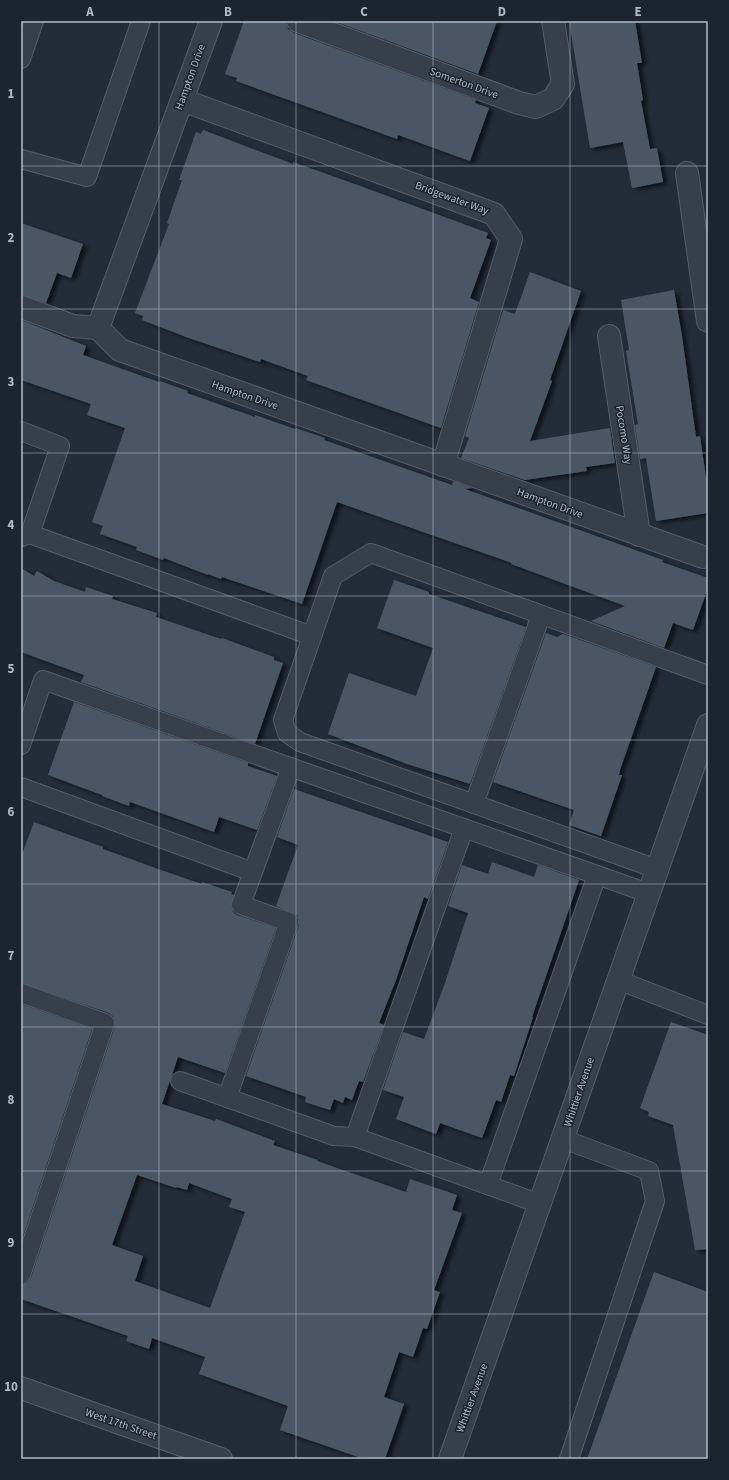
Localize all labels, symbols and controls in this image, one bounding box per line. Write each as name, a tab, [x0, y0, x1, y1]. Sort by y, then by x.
text: A	[85, 3, 94, 21]
text: B	[224, 3, 232, 21]
text: C	[360, 3, 368, 21]
text: D	[498, 3, 506, 21]
text: E	[634, 3, 642, 21]
street label: Hampton Drive	[171, 41, 209, 112]
street label: Somerton Drive	[428, 64, 501, 103]
text: 1	[8, 85, 15, 103]
street label: Bridgewater Way	[413, 178, 491, 218]
text: 2	[8, 229, 15, 247]
text: 3	[8, 373, 15, 391]
street label: Hampton Drive	[210, 377, 281, 414]
street label: Pocomo Way	[612, 405, 636, 465]
street label: Hampton Drive	[515, 484, 586, 522]
text: 4	[8, 516, 15, 534]
text: 5	[8, 660, 15, 678]
text: 6	[8, 803, 15, 821]
text: 7	[8, 947, 15, 965]
street label: Whittier Avenue	[560, 1055, 598, 1129]
text: 8	[8, 1091, 15, 1109]
text: 9	[8, 1234, 15, 1252]
street label: Whittier Avenue	[453, 1361, 492, 1435]
text: 10	[4, 1378, 18, 1396]
street label: West 17th Street	[83, 1405, 159, 1443]

